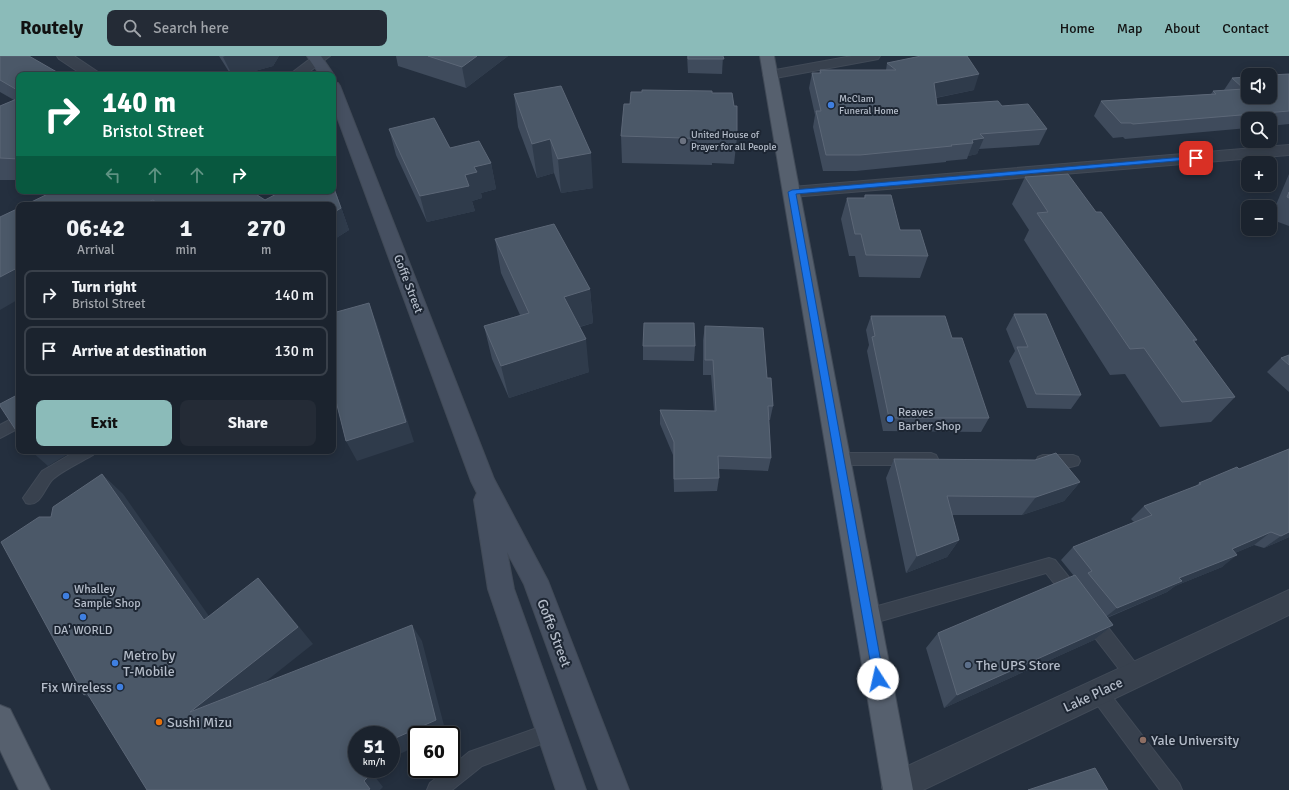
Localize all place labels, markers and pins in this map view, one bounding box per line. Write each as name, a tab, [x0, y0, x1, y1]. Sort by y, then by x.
place label: McClam Funeral Home	[839, 93, 899, 117]
marker: McClam Funeral Home	[826, 100, 836, 110]
place label: United House of Prayer for all People	[691, 129, 777, 153]
marker: United House of Prayer for all People	[678, 136, 688, 146]
pin	[1179, 141, 1213, 175]
place label: Reaves Barber Shop	[898, 405, 961, 434]
marker: Reaves Barber Shop	[885, 414, 895, 424]
place label: Whalley Sample Shop	[74, 582, 141, 611]
marker: Whalley Sample Shop	[61, 591, 71, 601]
marker: DA' WORLD	[78, 612, 88, 622]
place label: DA' WORLD	[53, 623, 113, 638]
place label: Metro by T-Mobile	[123, 647, 176, 680]
place label: The UPS Store	[976, 657, 1061, 674]
marker: Metro by T-Mobile	[110, 658, 120, 668]
marker: The UPS Store	[963, 660, 973, 670]
place label: Fix Wireless	[41, 679, 112, 696]
marker: Fix Wireless	[115, 682, 125, 692]
place label: Sushi Mizu	[167, 714, 232, 731]
marker: Sushi Mizu	[154, 717, 164, 727]
place label: Yale University	[1151, 732, 1239, 749]
marker: Yale University	[1138, 735, 1148, 745]

